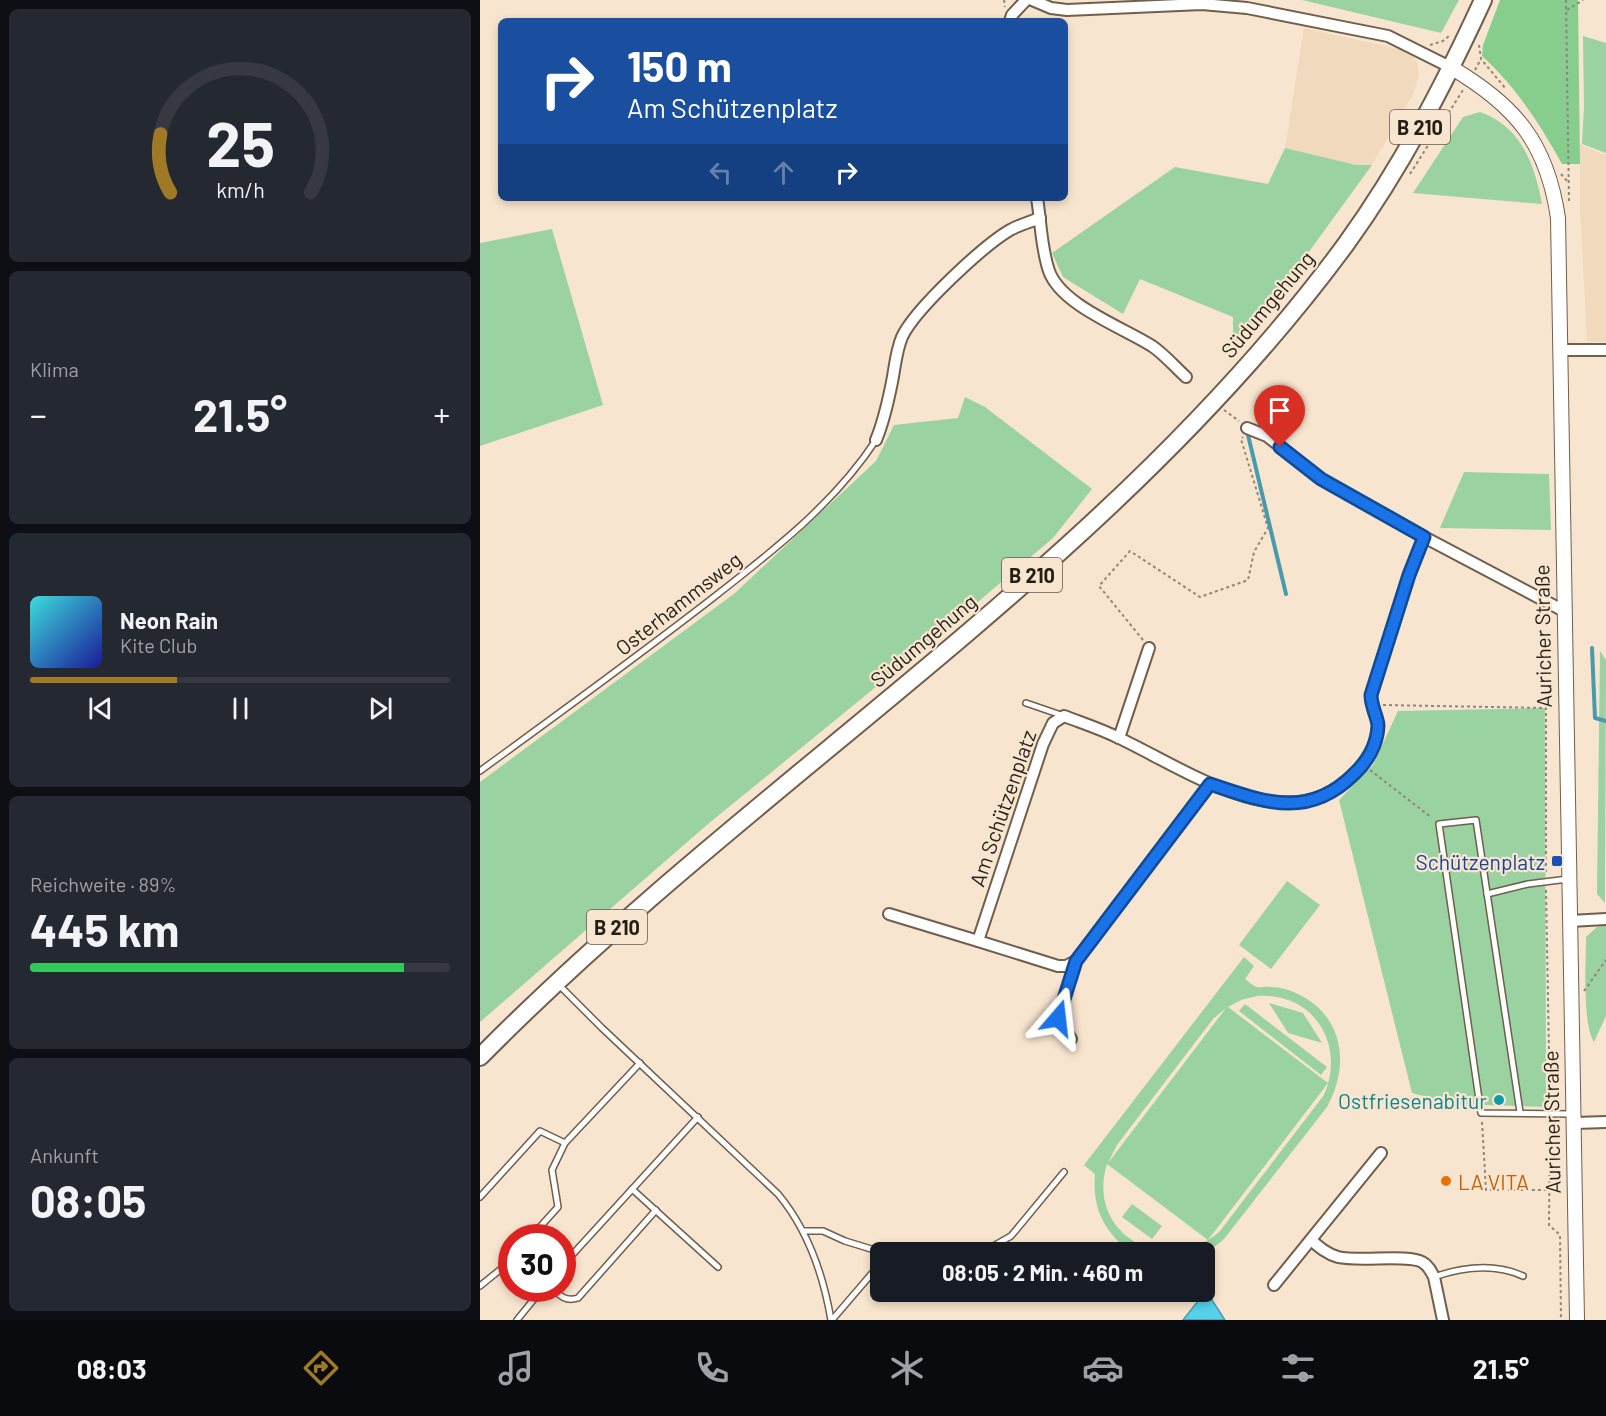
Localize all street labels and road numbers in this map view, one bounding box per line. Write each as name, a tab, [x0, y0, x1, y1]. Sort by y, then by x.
road number: B 210	[1390, 110, 1450, 144]
street label: Südumgehung	[1215, 246, 1319, 362]
street label: Osterhammsweg	[610, 546, 746, 660]
road number: B 210	[1002, 558, 1062, 592]
street label: Auricher Straße	[1528, 564, 1556, 708]
street label: Südumgehung	[865, 588, 981, 692]
street label: Am Schützenplatz	[964, 727, 1040, 889]
road number: B 210	[587, 910, 647, 944]
street label: Auricher Straße	[1537, 1050, 1565, 1194]

